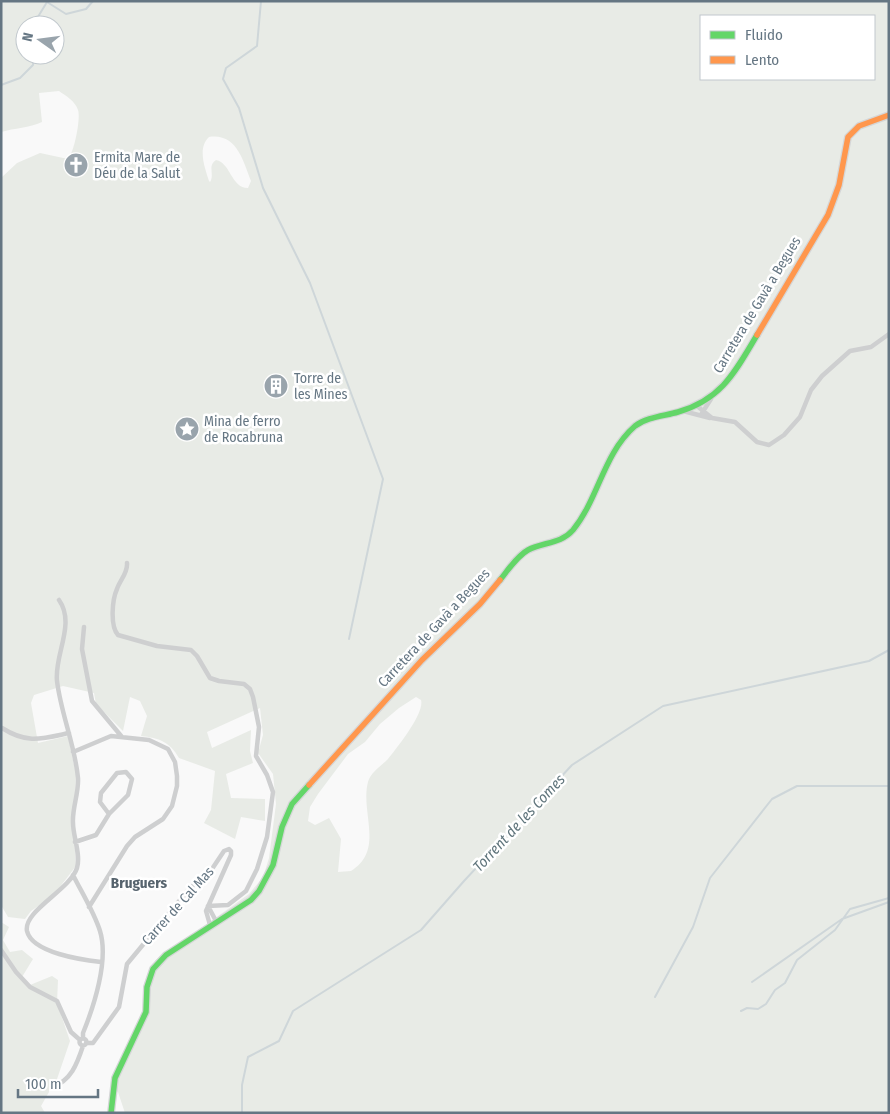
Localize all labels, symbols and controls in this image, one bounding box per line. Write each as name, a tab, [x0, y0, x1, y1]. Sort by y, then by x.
north arrow	[15, 15, 65, 65]
legend	[700, 15, 875, 80]
text: Fluido	[745, 26, 783, 44]
text: N	[19, 31, 37, 43]
text: Lento	[745, 51, 779, 69]
place label: Ermita Mare de Déu de la Salut	[94, 149, 181, 182]
church icon: Ermita Mare de Déu de la Salut	[63, 152, 89, 178]
street label: Carretera de Gavà a Begues	[710, 234, 804, 376]
place label: Torre de les Mines	[294, 370, 348, 403]
building icon: Torre de les Mines	[263, 373, 289, 399]
place label: Mina de ferro de Rocabruna	[204, 413, 283, 446]
place icon: Mina de ferro de Rocabruna	[174, 416, 200, 442]
street label: Carretera de Gavà a Begues	[375, 565, 493, 691]
water label: Torrent de les Comes	[469, 770, 569, 875]
street label: Carrer de Cal Mas	[138, 863, 218, 949]
district label: Bruguers	[111, 874, 168, 892]
scale bar	[18, 1066, 98, 1098]
text: 100 m	[25, 1075, 62, 1093]

